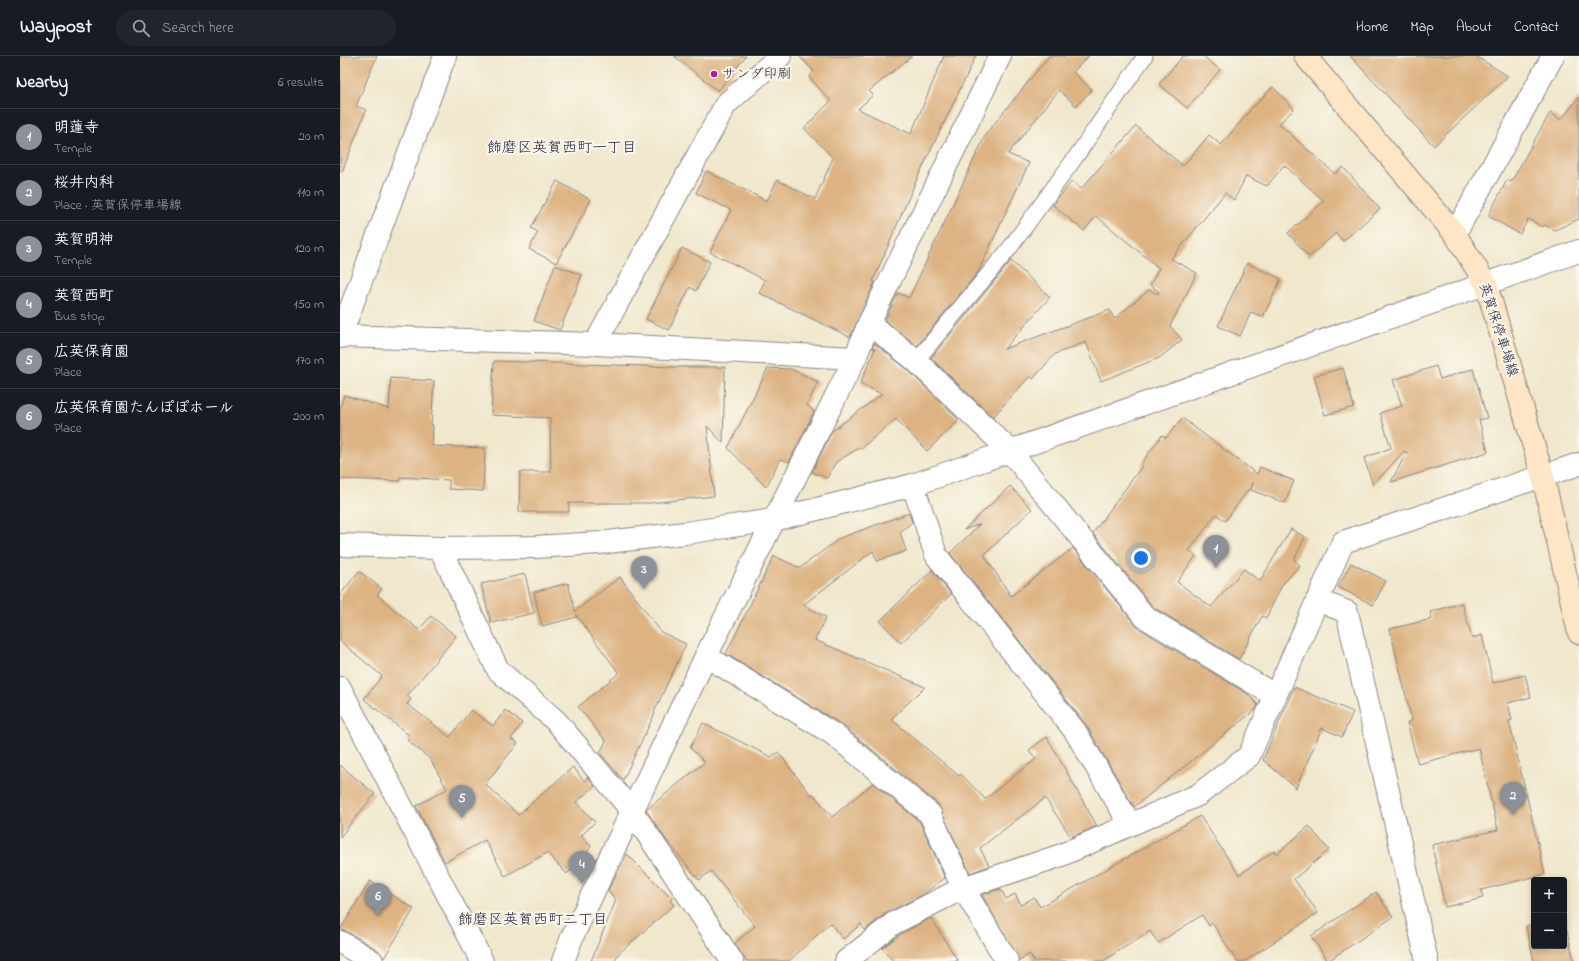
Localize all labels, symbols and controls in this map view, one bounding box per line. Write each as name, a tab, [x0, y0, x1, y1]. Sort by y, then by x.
search box	[116, 10, 396, 46]
text: Waypost	[20, 14, 92, 41]
icon: search	[130, 17, 152, 39]
text: Search here	[162, 17, 234, 39]
text: Home	[1356, 17, 1388, 38]
text: Map	[1410, 17, 1434, 38]
text: About	[1456, 17, 1492, 38]
text: Contact	[1514, 17, 1559, 38]
place label: サンダ印刷	[722, 64, 791, 85]
marker: サンダ印刷	[709, 69, 719, 79]
text: Nearby	[16, 70, 68, 95]
text: 6 results	[278, 73, 324, 92]
text: 明蓮寺	[54, 117, 99, 139]
text: 1	[27, 127, 31, 146]
text: 20 m	[299, 127, 324, 146]
district label: 飾磨区英賀西町一丁目	[487, 137, 637, 159]
text: Temple	[54, 139, 92, 158]
text: 桜井内科	[54, 172, 114, 194]
text: 2	[26, 183, 32, 202]
text: 110 m	[297, 183, 324, 202]
text: Place · 英賀保停車場線	[54, 196, 182, 215]
text: 英賀明神	[54, 229, 114, 251]
text: 3	[26, 239, 32, 258]
text: 120 m	[294, 239, 324, 258]
text: Temple	[54, 251, 92, 270]
street label: 英賀保停車場線	[1473, 280, 1523, 380]
text: 英賀西町	[54, 285, 114, 307]
text: 4	[26, 295, 32, 314]
text: 150 m	[293, 295, 324, 314]
text: Bus stop	[54, 307, 105, 326]
text: 広英保育園	[54, 341, 129, 363]
text: 5	[25, 351, 33, 370]
text: 170 m	[296, 351, 324, 370]
text: Place	[54, 363, 82, 382]
text: 広英保育園たんぽぽホール	[54, 397, 233, 419]
text: 6	[26, 407, 32, 426]
text: 200 m	[293, 407, 324, 426]
text: Place	[54, 419, 82, 438]
pin: 1	[1203, 535, 1229, 568]
your location	[1131, 548, 1151, 568]
pin: 3	[631, 556, 657, 589]
pin: 2	[1500, 782, 1526, 815]
pin: 5	[449, 785, 475, 818]
pin: 4	[569, 851, 595, 884]
map controls	[1531, 877, 1567, 949]
button: +	[1531, 877, 1567, 913]
pin: 6	[365, 883, 391, 916]
district label: 飾磨区英賀西町二丁目	[458, 909, 608, 931]
button: −	[1531, 913, 1567, 949]

